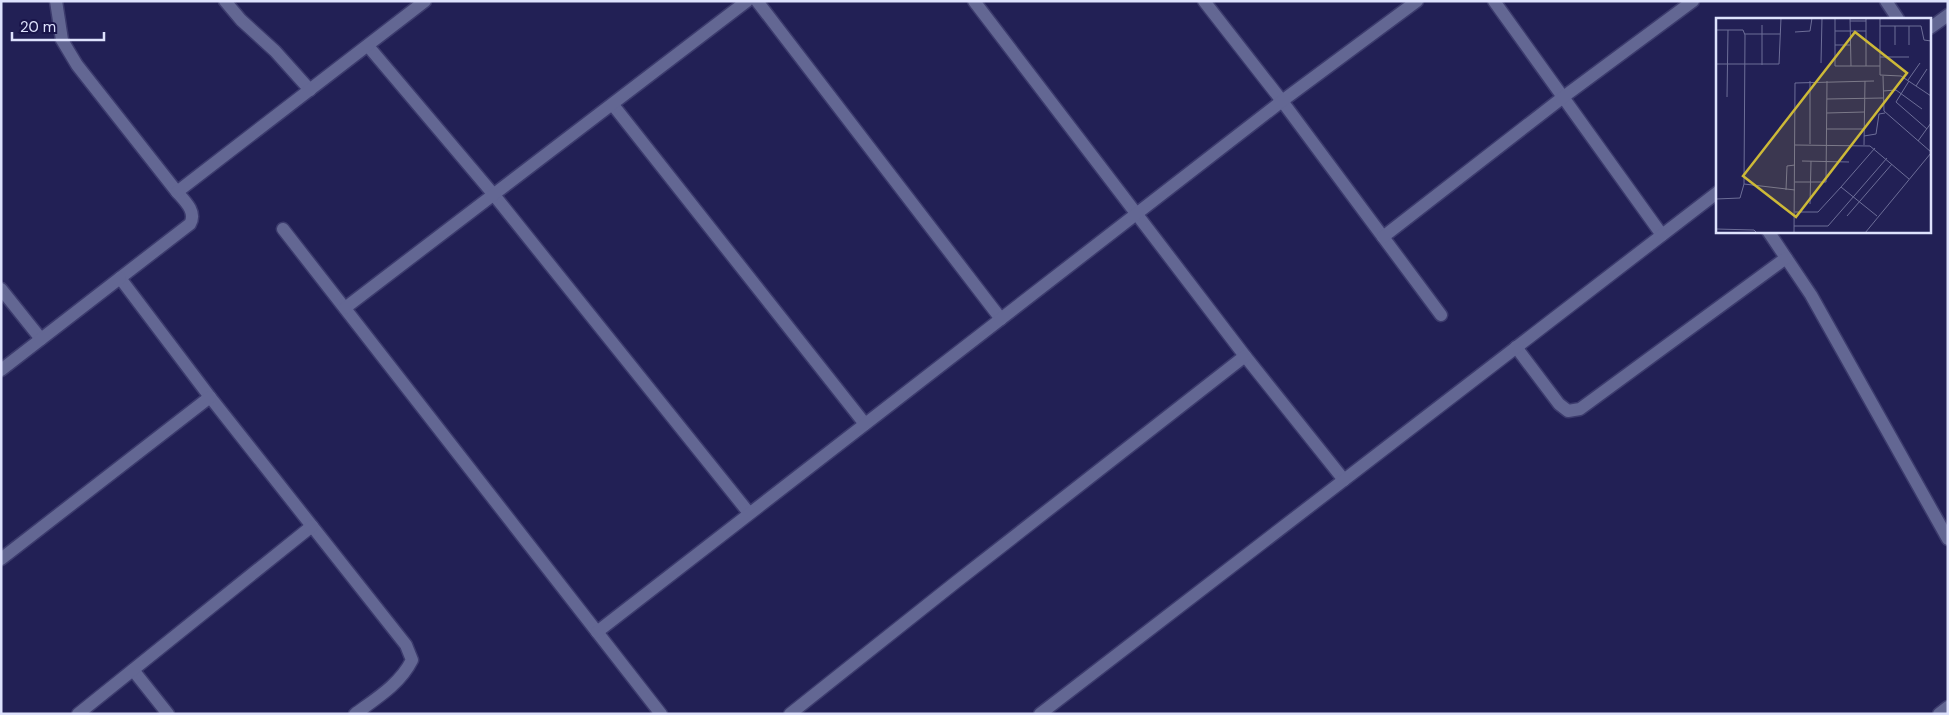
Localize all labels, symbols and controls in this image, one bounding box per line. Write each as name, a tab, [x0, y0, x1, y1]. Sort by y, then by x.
scale bar	[12, 10, 105, 42]
text: 20 m	[20, 17, 56, 37]
inset map	[1716, 18, 1932, 232]

